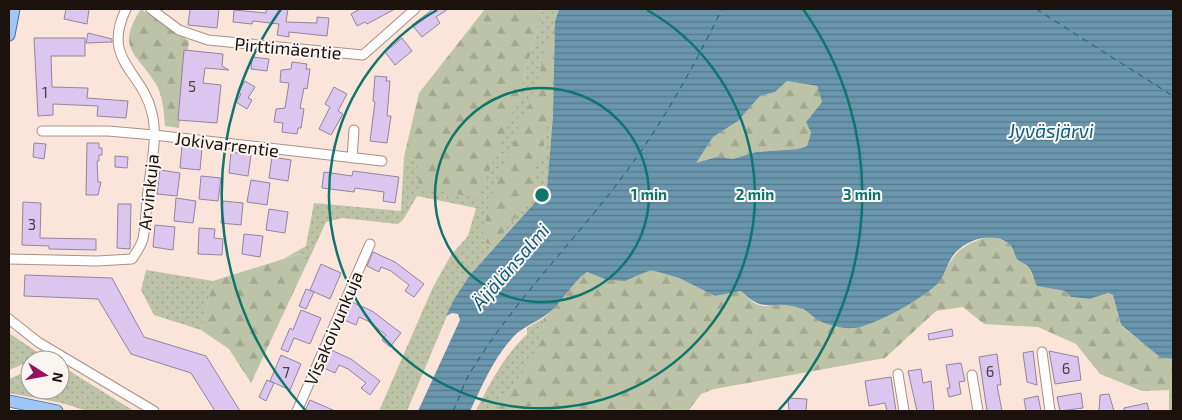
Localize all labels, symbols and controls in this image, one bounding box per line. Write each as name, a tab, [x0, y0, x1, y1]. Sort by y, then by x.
street label: Pirttimäentie	[234, 32, 342, 64]
house number: 5	[188, 77, 196, 95]
house number: 1	[42, 83, 48, 101]
water label: Jyväsjärvi	[1007, 119, 1094, 143]
street label: Jokivarrentie	[174, 127, 280, 161]
street label: Arvinkuja	[133, 153, 163, 231]
text: 1 min	[631, 185, 667, 203]
text: 2 min	[736, 185, 774, 203]
text: 3 min	[843, 185, 881, 203]
centre of rings	[533, 186, 551, 204]
house number: 3	[28, 215, 36, 233]
water label: Äijälänsalmi	[466, 218, 554, 315]
street label: Visakoivunkuja	[299, 268, 367, 388]
north arrow	[20, 350, 70, 400]
house number: 6	[1062, 359, 1070, 377]
house number: 6	[986, 362, 994, 380]
house number: 7	[282, 363, 290, 381]
text: N	[49, 371, 68, 384]

